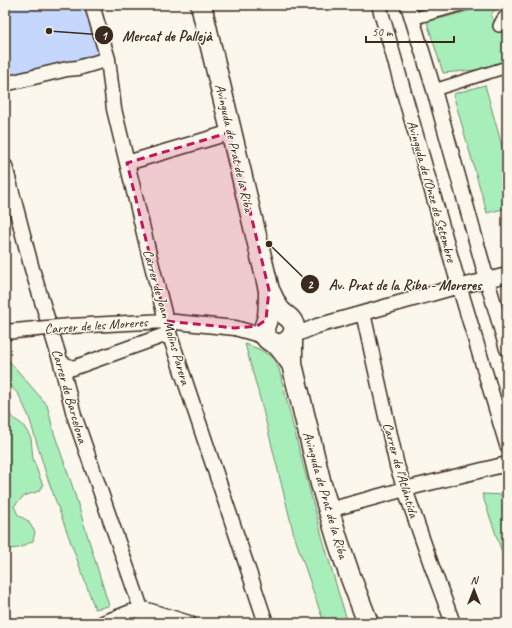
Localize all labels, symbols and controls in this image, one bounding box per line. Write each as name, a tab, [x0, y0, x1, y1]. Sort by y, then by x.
scale bar	[366, 18, 454, 44]
callout: Mercat de Pallejà	[94, 22, 219, 49]
text: 50 m	[372, 24, 394, 40]
text: Mercat de Pallejà	[122, 27, 213, 46]
text: 1	[101, 28, 108, 44]
street label: Avinguda de Prat de la Riba	[211, 82, 258, 215]
street label: Avinguda de l'Onze de Setembre	[403, 118, 460, 265]
street label: Carrer de Joan Molins Parera	[139, 247, 194, 388]
callout: Av. Prat de la Riba - Moreres	[300, 271, 489, 298]
text: Av. Prat de la Riba - Moreres	[329, 276, 483, 295]
text: 2	[307, 277, 314, 293]
street label: Carrer de les Moreres	[44, 313, 149, 338]
street label: Carrer de Barcelona	[48, 347, 91, 446]
street label: Carrer de l'Atlàntida	[379, 421, 423, 521]
street label: Avinguda de Prat de la Riba	[299, 430, 352, 562]
north arrow	[454, 570, 494, 610]
text: N	[471, 573, 480, 587]

